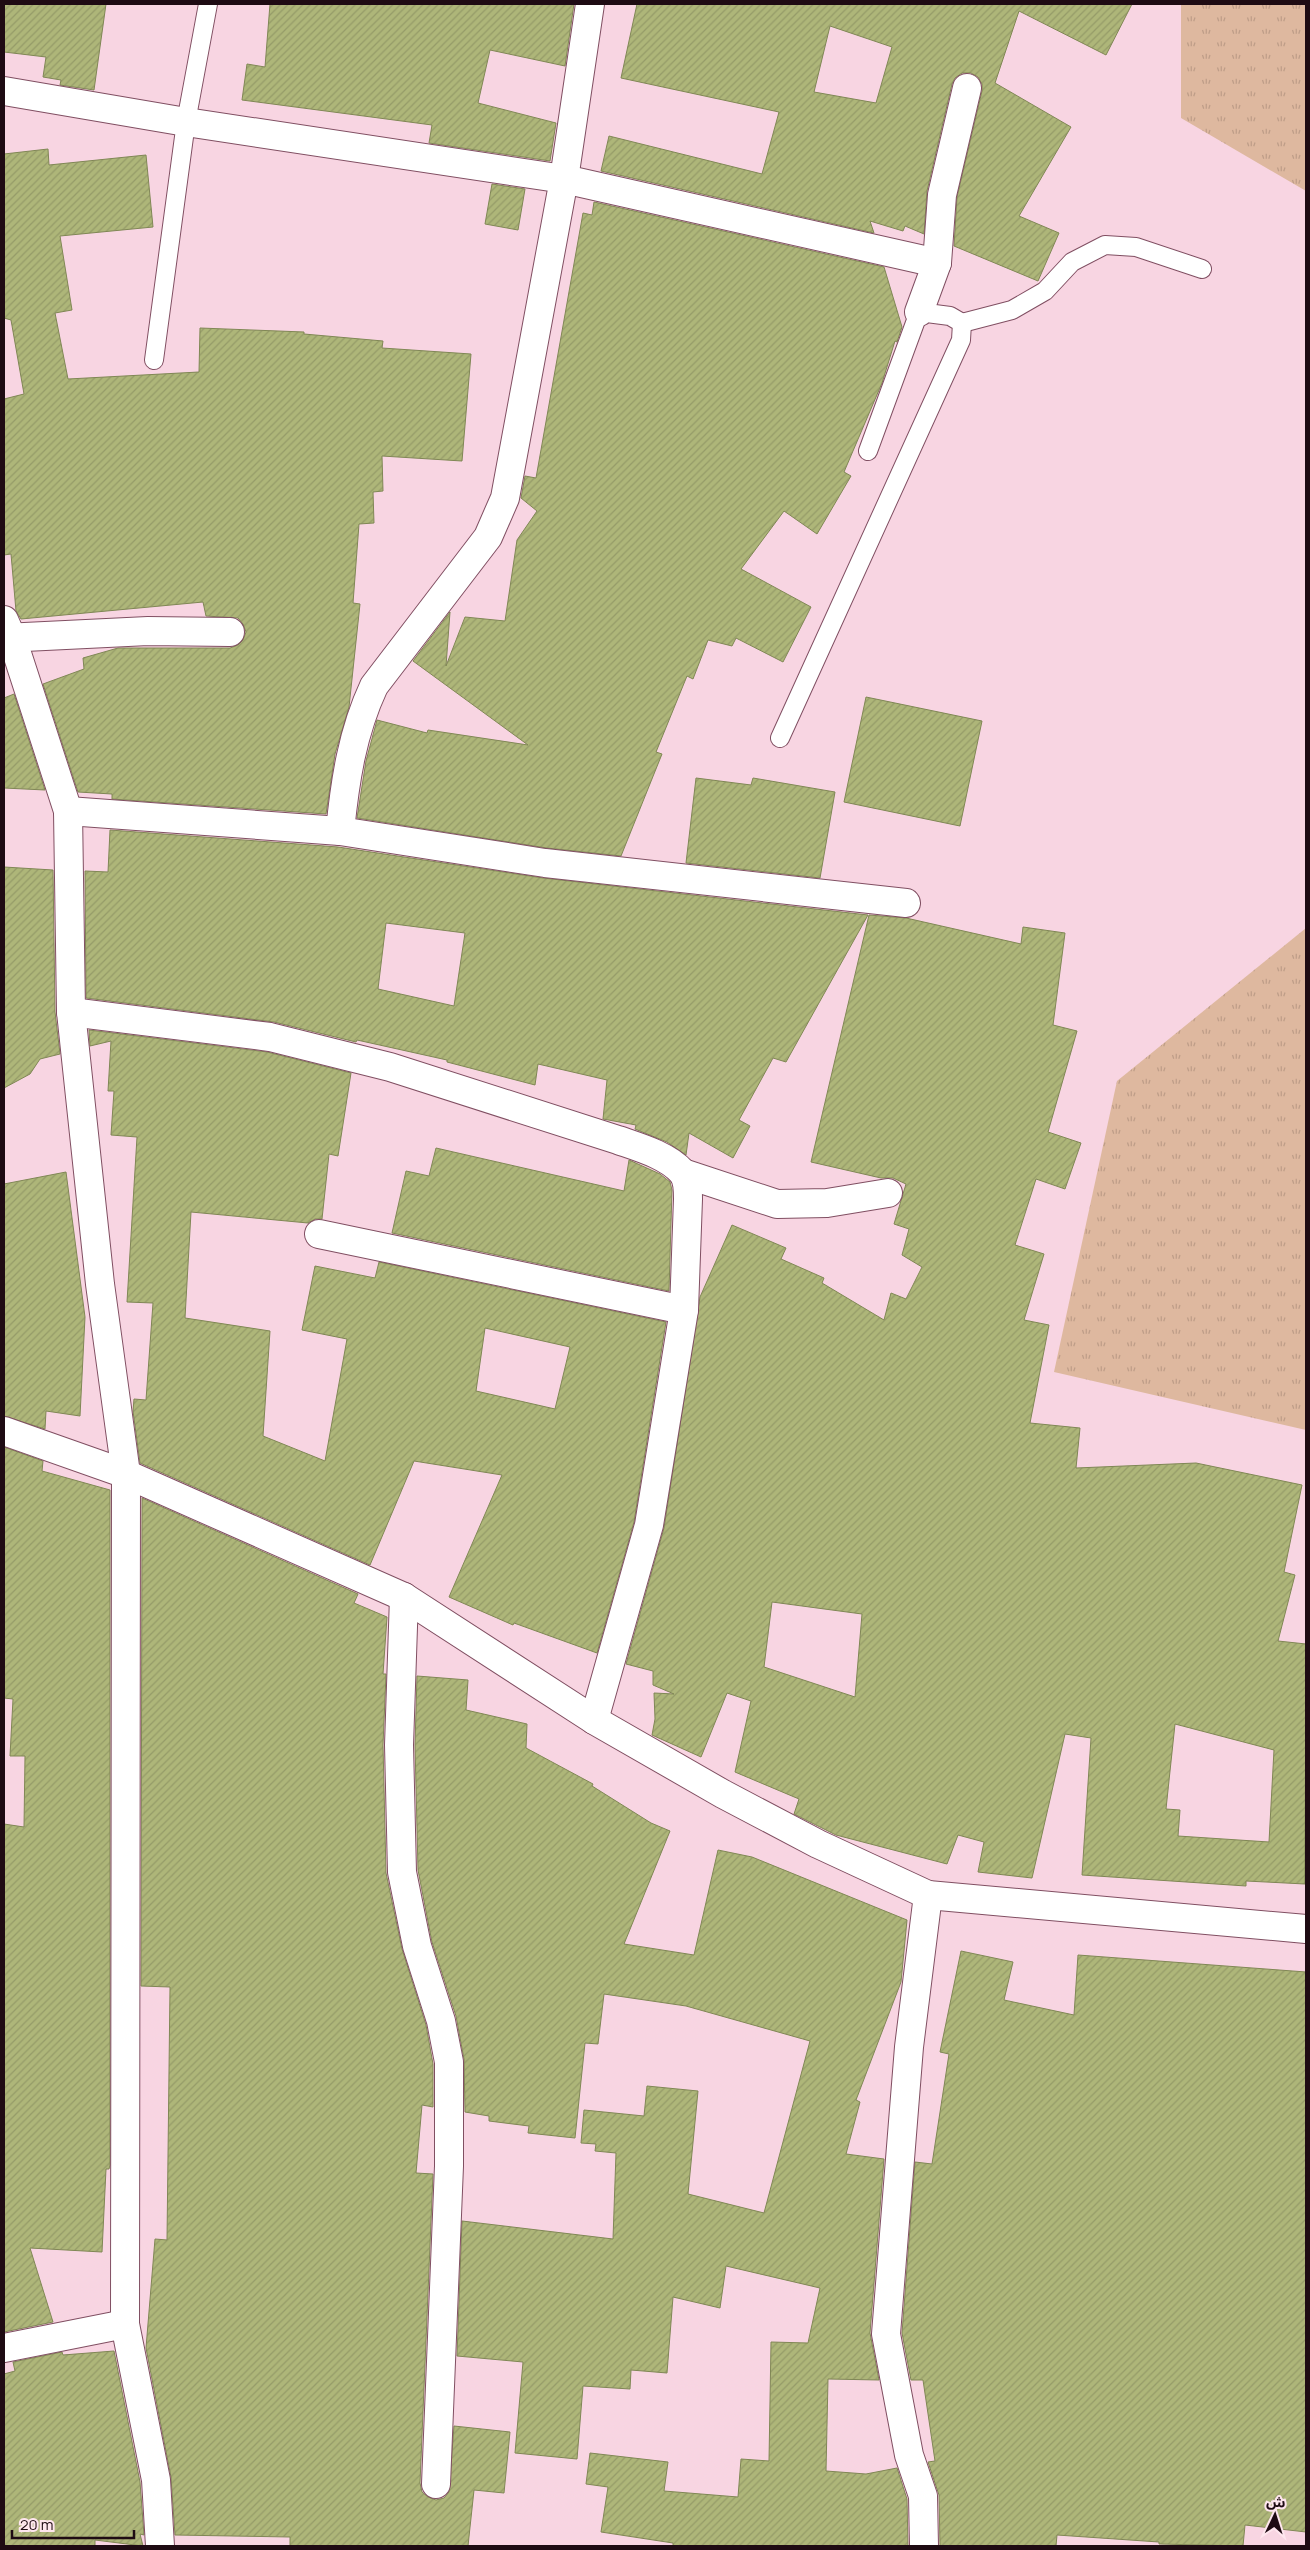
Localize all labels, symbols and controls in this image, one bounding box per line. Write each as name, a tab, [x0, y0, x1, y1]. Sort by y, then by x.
north arrow	[1250, 2490, 1300, 2540]
text: ش	[1266, 2491, 1286, 2512]
scale bar	[12, 2508, 135, 2540]
text: 20 m	[20, 2514, 53, 2535]

